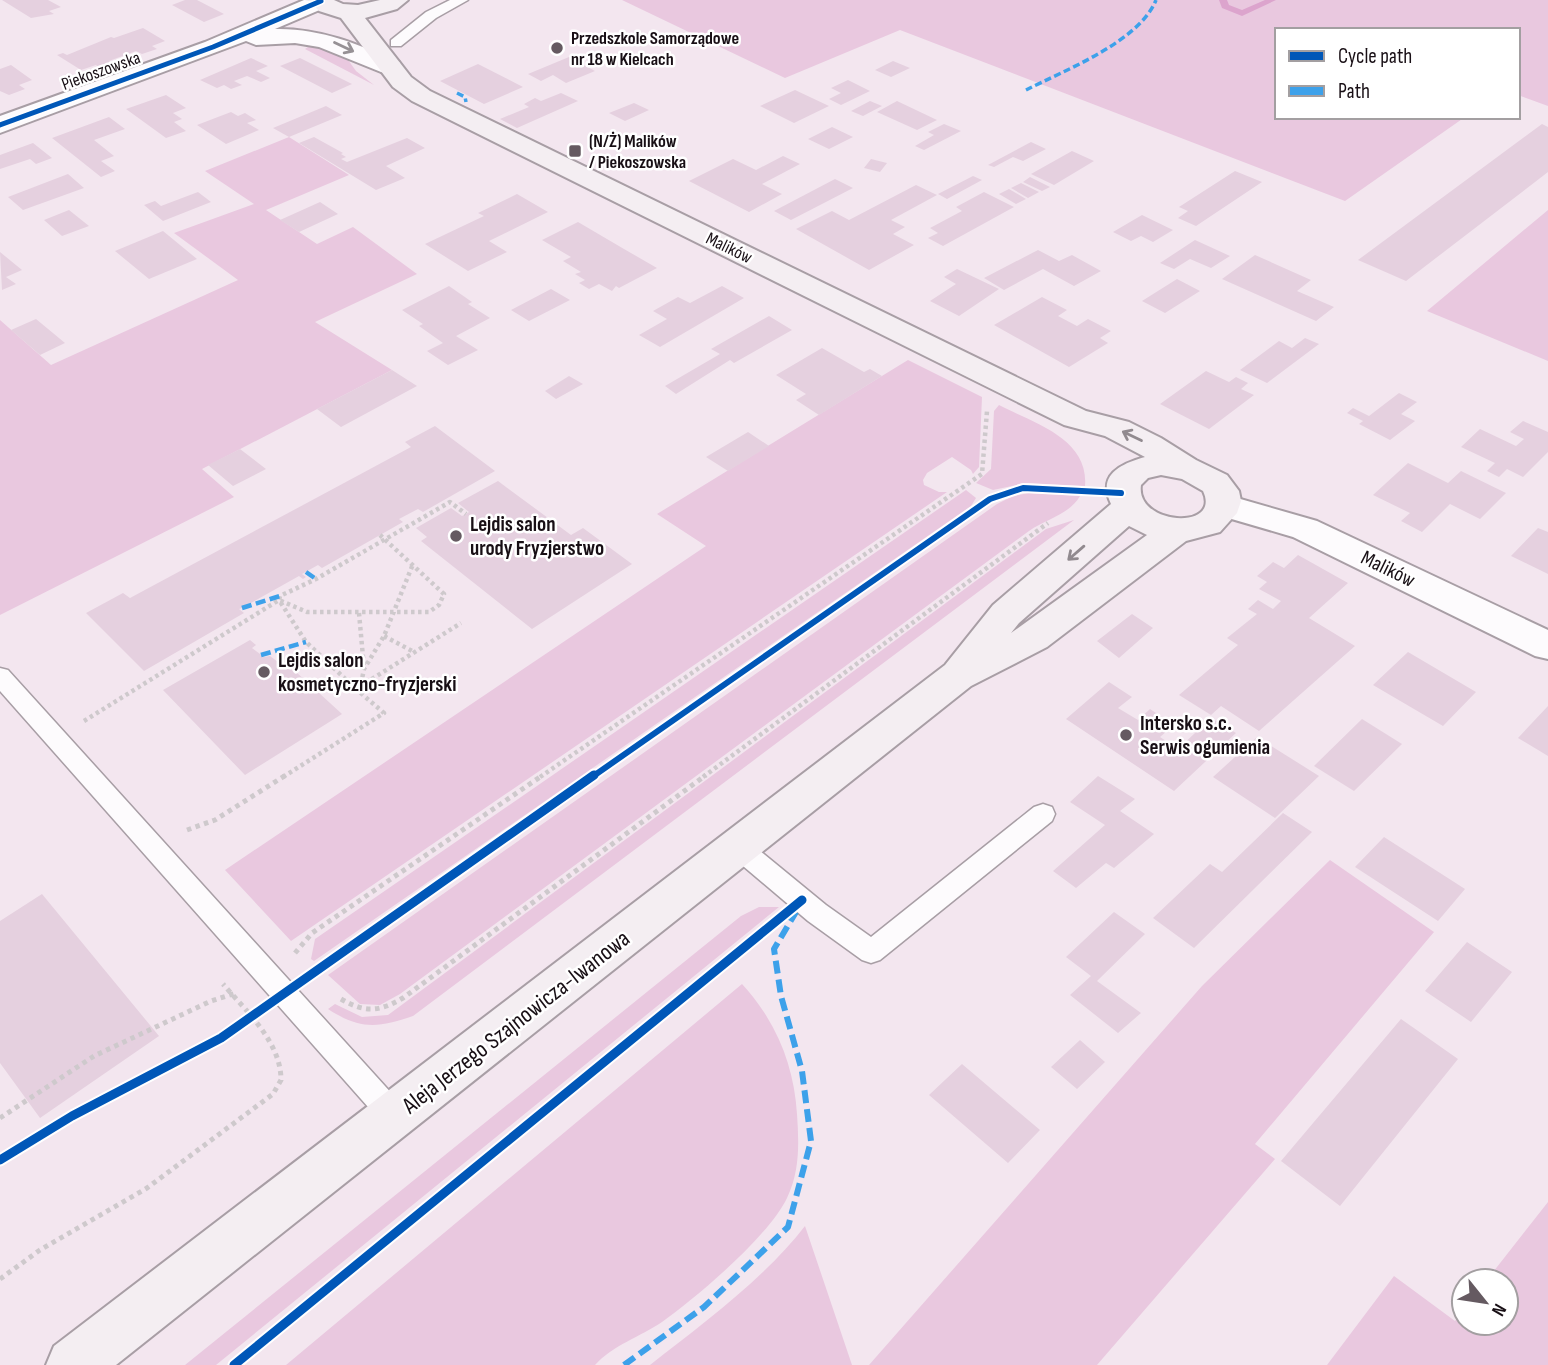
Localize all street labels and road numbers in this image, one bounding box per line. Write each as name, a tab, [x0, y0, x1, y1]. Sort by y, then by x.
street label: Piekoszowska	[59, 47, 143, 95]
street label: Malików	[702, 228, 756, 268]
street label: Malików	[1357, 545, 1419, 593]
street label: Aleja Jerzego Szajnowicza-Iwanowa	[396, 924, 636, 1121]

